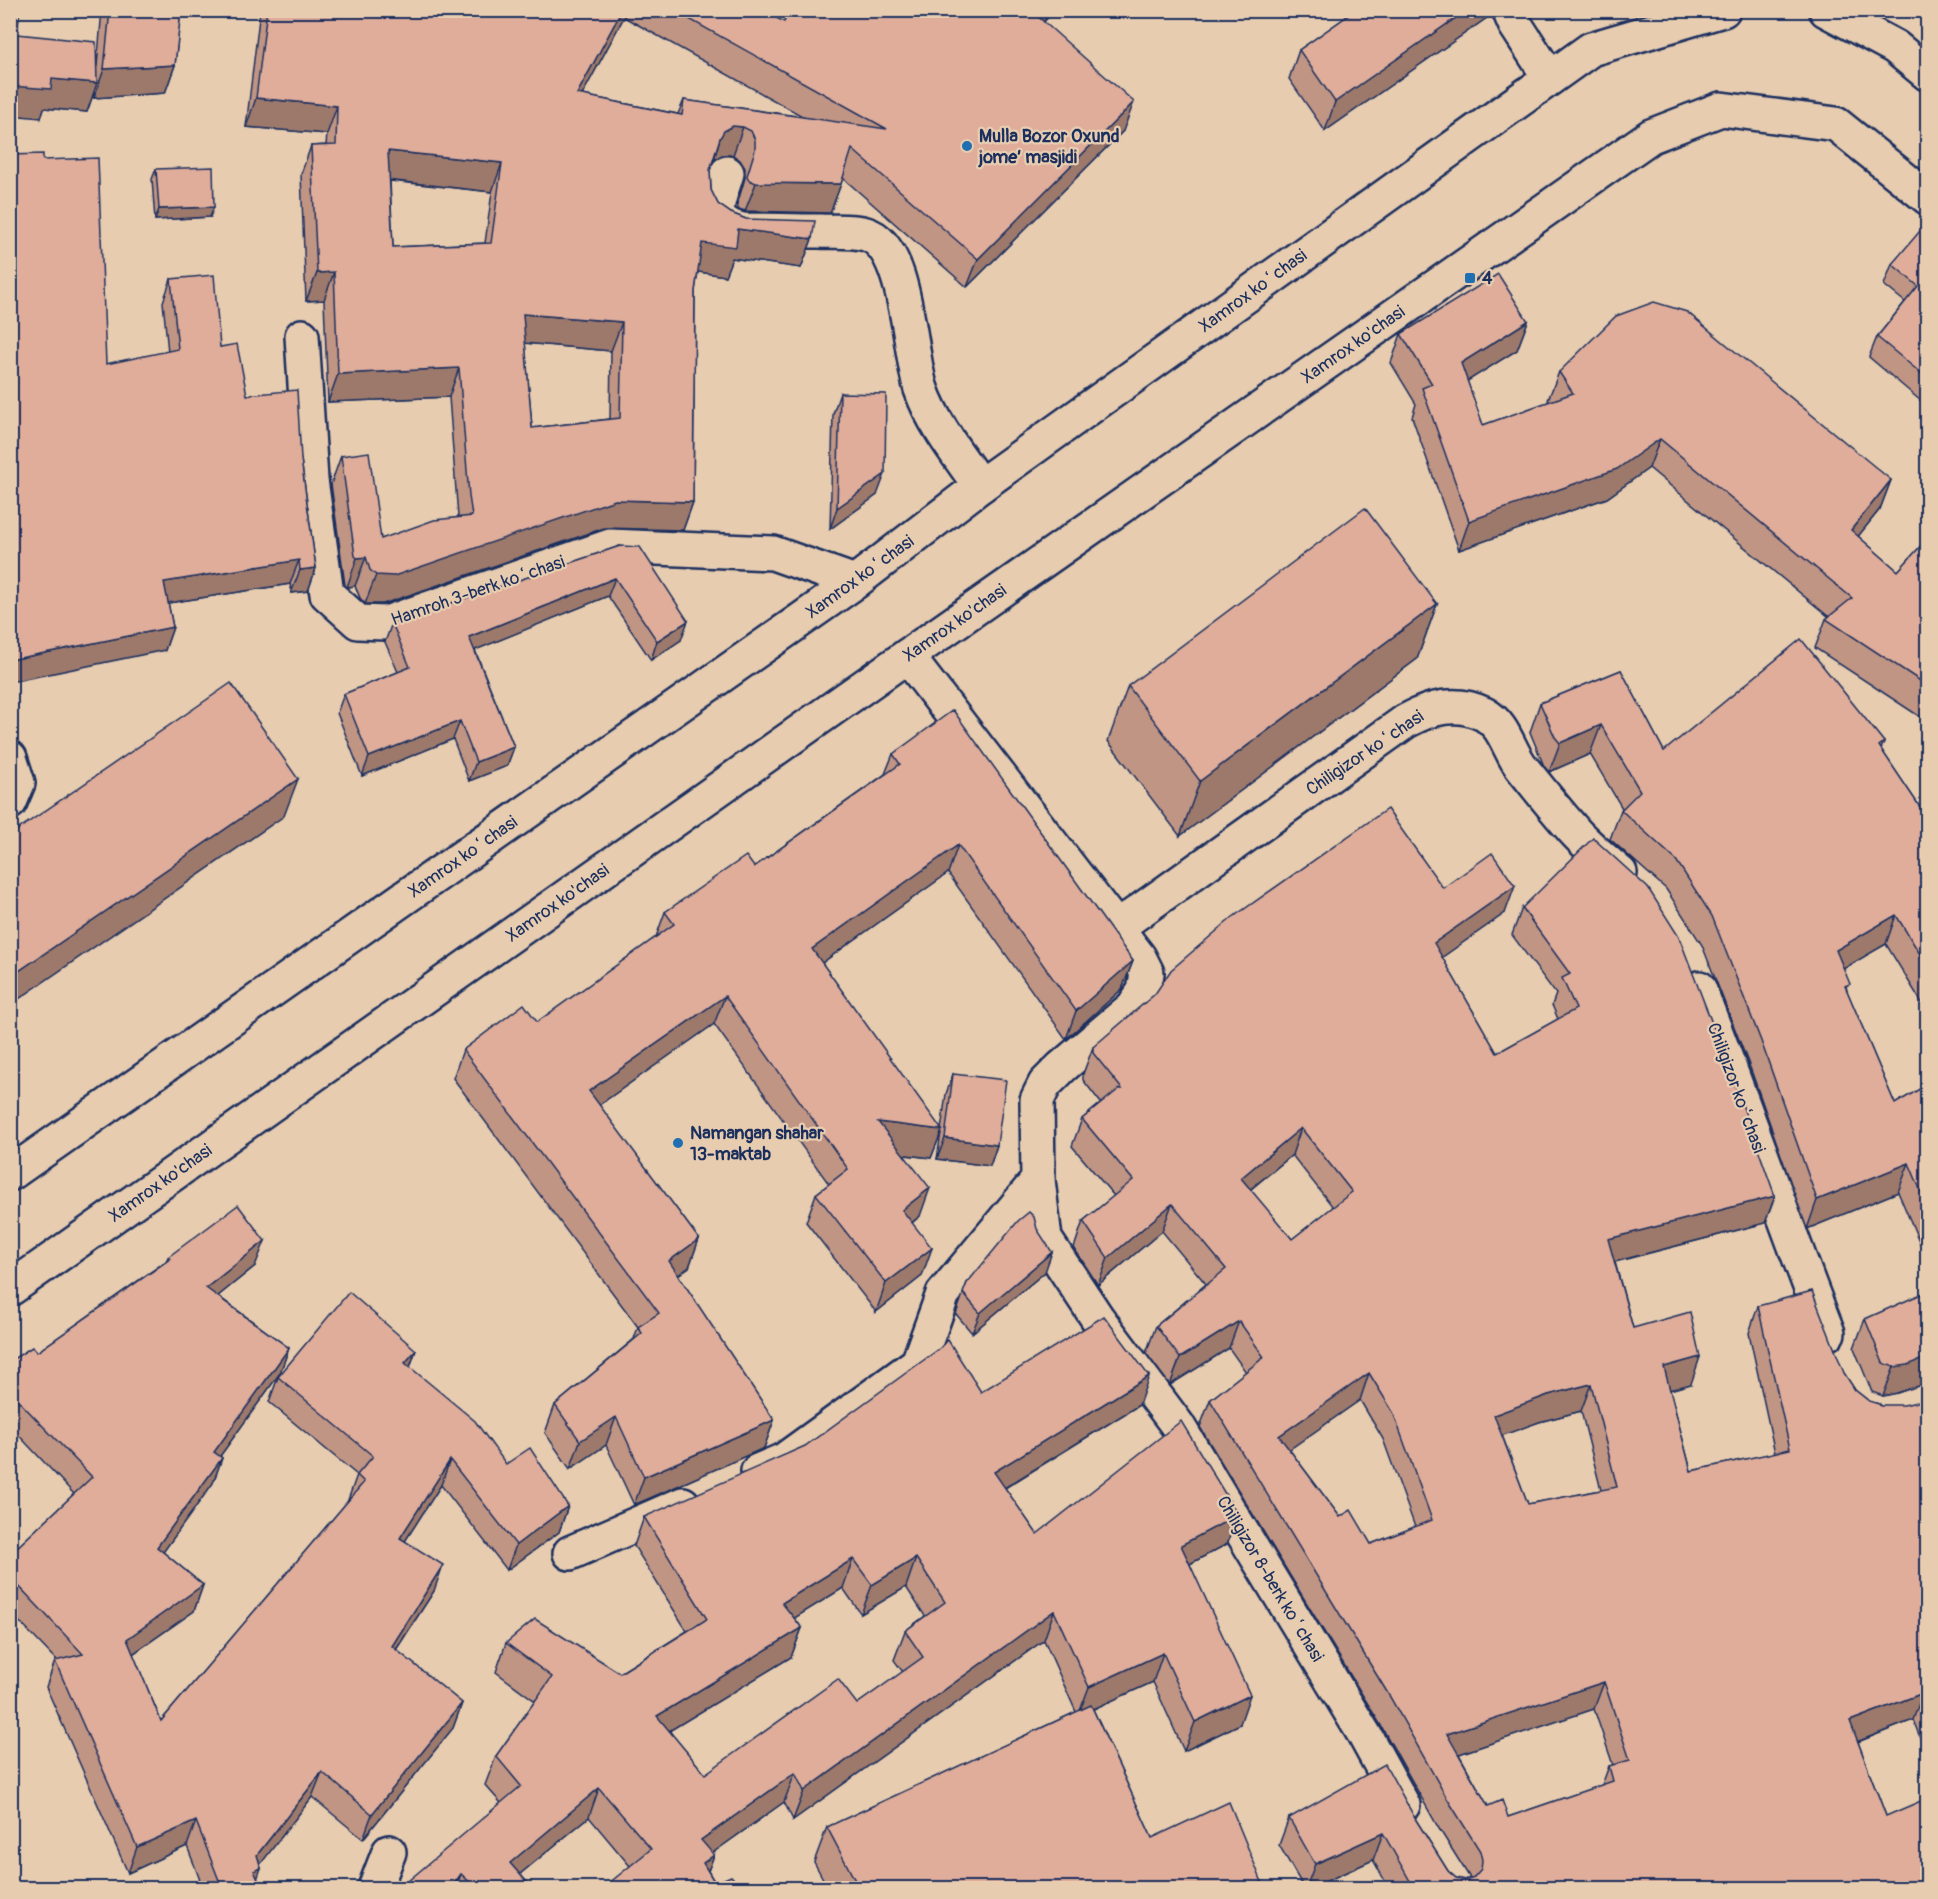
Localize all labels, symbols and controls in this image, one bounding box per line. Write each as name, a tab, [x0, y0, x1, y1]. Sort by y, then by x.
place label: Mulla Bozor Oxund jome’ masjidi	[978, 125, 1120, 169]
marker: Mulla Bozor Oxund jome’ masjidi	[960, 139, 974, 153]
street label: Xamrox koʻchasi	[1194, 244, 1312, 338]
place label: 4	[1482, 267, 1493, 290]
marker: 4	[1463, 271, 1477, 285]
street label: Xamrox ko'chasi	[1297, 300, 1409, 388]
street label: Xamrox koʻchasi	[801, 530, 919, 624]
street label: Hamroh 3-berk koʻchasi	[388, 550, 568, 632]
street label: Xamrox ko'chasi	[898, 579, 1011, 667]
street label: Chiligizor koʻchasi	[1302, 705, 1428, 801]
street label: Xamrox koʻchasi	[404, 811, 522, 903]
street label: Xamrox ko'chasi	[501, 858, 614, 947]
street label: Chiligizor koʻchasi	[1702, 1020, 1770, 1156]
place label: Namangan shahar 13-maktab	[690, 1122, 824, 1166]
marker: Namangan shahar 13-maktab	[671, 1136, 685, 1150]
street label: Xamrox ko'chasi	[104, 1139, 216, 1227]
street label: Chiligizor 8-berk koʻchasi	[1211, 1492, 1329, 1666]

